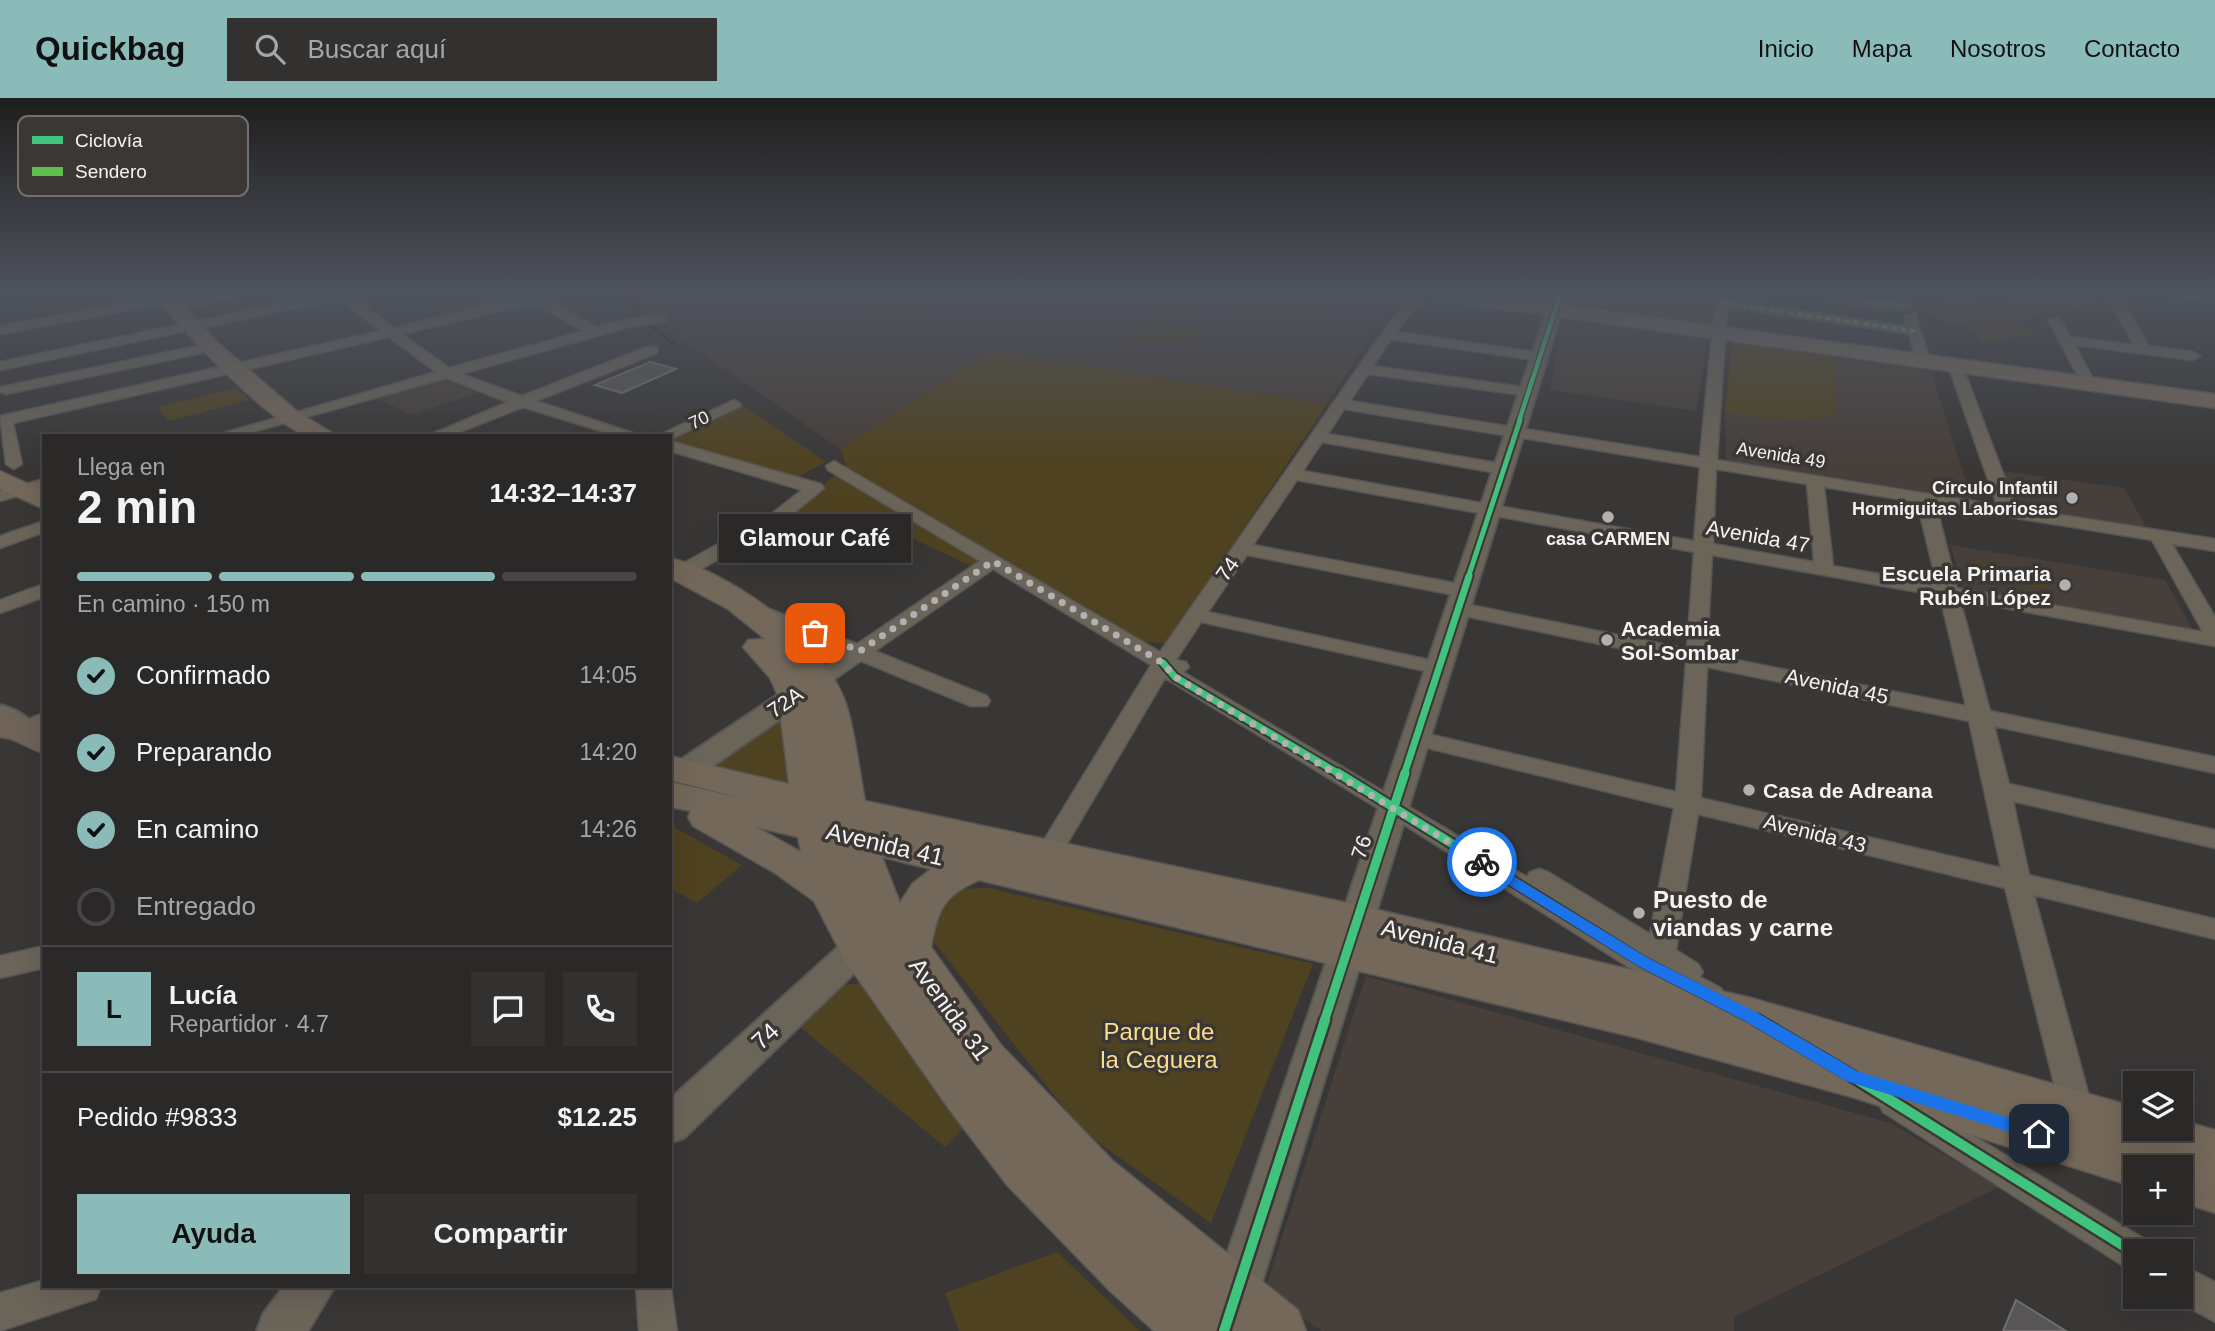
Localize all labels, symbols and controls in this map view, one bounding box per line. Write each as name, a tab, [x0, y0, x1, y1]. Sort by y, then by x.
search box	[227, 18, 717, 81]
text: Quickbag	[35, 30, 185, 67]
icon: search	[251, 30, 289, 68]
text: Buscar aquí	[307, 34, 446, 64]
text: Inicio	[1758, 35, 1814, 62]
text: Mapa	[1852, 35, 1912, 62]
text: Nosotros	[1950, 35, 2046, 62]
text: Contacto	[2084, 35, 2180, 62]
legend	[18, 116, 248, 196]
text: Ciclovía	[75, 130, 143, 151]
text: Sendero	[75, 161, 147, 182]
street label: 70	[686, 407, 712, 433]
street label: Avenida 49	[1735, 438, 1827, 472]
text: Llega en	[77, 454, 165, 480]
text: 14:32–14:37	[490, 478, 637, 508]
place label: Círculo Infantil Hormiguitas Laboriosas	[1852, 478, 2058, 519]
text: 2 min	[77, 481, 197, 533]
marker: Círculo Infantil Hormiguitas Laboriosas	[2064, 490, 2080, 506]
marker: casa CARMEN	[1600, 509, 1616, 525]
callout: Glamour Café	[719, 514, 911, 563]
street label: Avenida 47	[1704, 516, 1812, 556]
text: Glamour Café	[740, 525, 890, 551]
place label: casa CARMEN	[1546, 529, 1670, 549]
street label: 74	[1211, 553, 1243, 585]
place label: Escuela Primaria Rubén López	[1882, 562, 2051, 609]
marker: Escuela Primaria Rubén López	[2057, 577, 2073, 593]
text: En camino · 150 m	[77, 591, 270, 617]
pin	[785, 603, 845, 663]
icon: bag	[796, 614, 834, 652]
place label: Academia Sol-Sombar	[1621, 617, 1739, 664]
marker: Academia Sol-Sombar	[1599, 632, 1615, 648]
icon: check	[77, 657, 115, 695]
text: Confirmado	[136, 660, 270, 690]
text: 14:05	[579, 662, 637, 688]
street label: Avenida 45	[1783, 664, 1891, 708]
street label: 72A	[763, 682, 807, 722]
icon: check	[77, 734, 115, 772]
text: Preparando	[136, 737, 272, 767]
text: 14:20	[579, 739, 637, 765]
place label: Casa de Adreana	[1763, 779, 1933, 802]
marker: Casa de Adreana	[1741, 782, 1757, 798]
street label: Avenida 43	[1761, 809, 1869, 857]
icon: check	[77, 811, 115, 849]
text: En camino	[136, 814, 259, 844]
text: 14:26	[579, 816, 637, 842]
street label: Avenida 41	[824, 817, 946, 871]
courier	[1447, 827, 1517, 897]
street label: 76	[1346, 832, 1376, 862]
icon: bike	[1463, 843, 1501, 881]
place label: Puesto de viandas y carne	[1653, 886, 1833, 941]
text: Entregado	[136, 891, 256, 921]
marker: Puesto de viandas y carne	[1631, 905, 1647, 921]
street label: Avenida 41	[1379, 913, 1501, 969]
street label: Avenida 31	[904, 953, 996, 1065]
button: chat	[471, 972, 545, 1046]
button: phone	[563, 972, 637, 1046]
text: Lucía	[169, 980, 237, 1010]
text: L	[106, 994, 122, 1024]
text: Repartidor · 4.7	[169, 1011, 329, 1037]
street label: 74	[746, 1017, 784, 1055]
park label: Parque de la Ceguera	[1100, 1018, 1218, 1073]
map controls	[2123, 1071, 2193, 1309]
button: layers	[2123, 1071, 2193, 1141]
text: Pedido #9833	[77, 1102, 237, 1132]
text: $12.25	[557, 1102, 637, 1132]
pin	[2009, 1104, 2069, 1164]
icon: home	[2020, 1115, 2058, 1153]
button: +	[2123, 1155, 2193, 1225]
button: Ayuda	[77, 1194, 350, 1274]
button: Compartir	[364, 1194, 637, 1274]
button: −	[2123, 1239, 2193, 1309]

